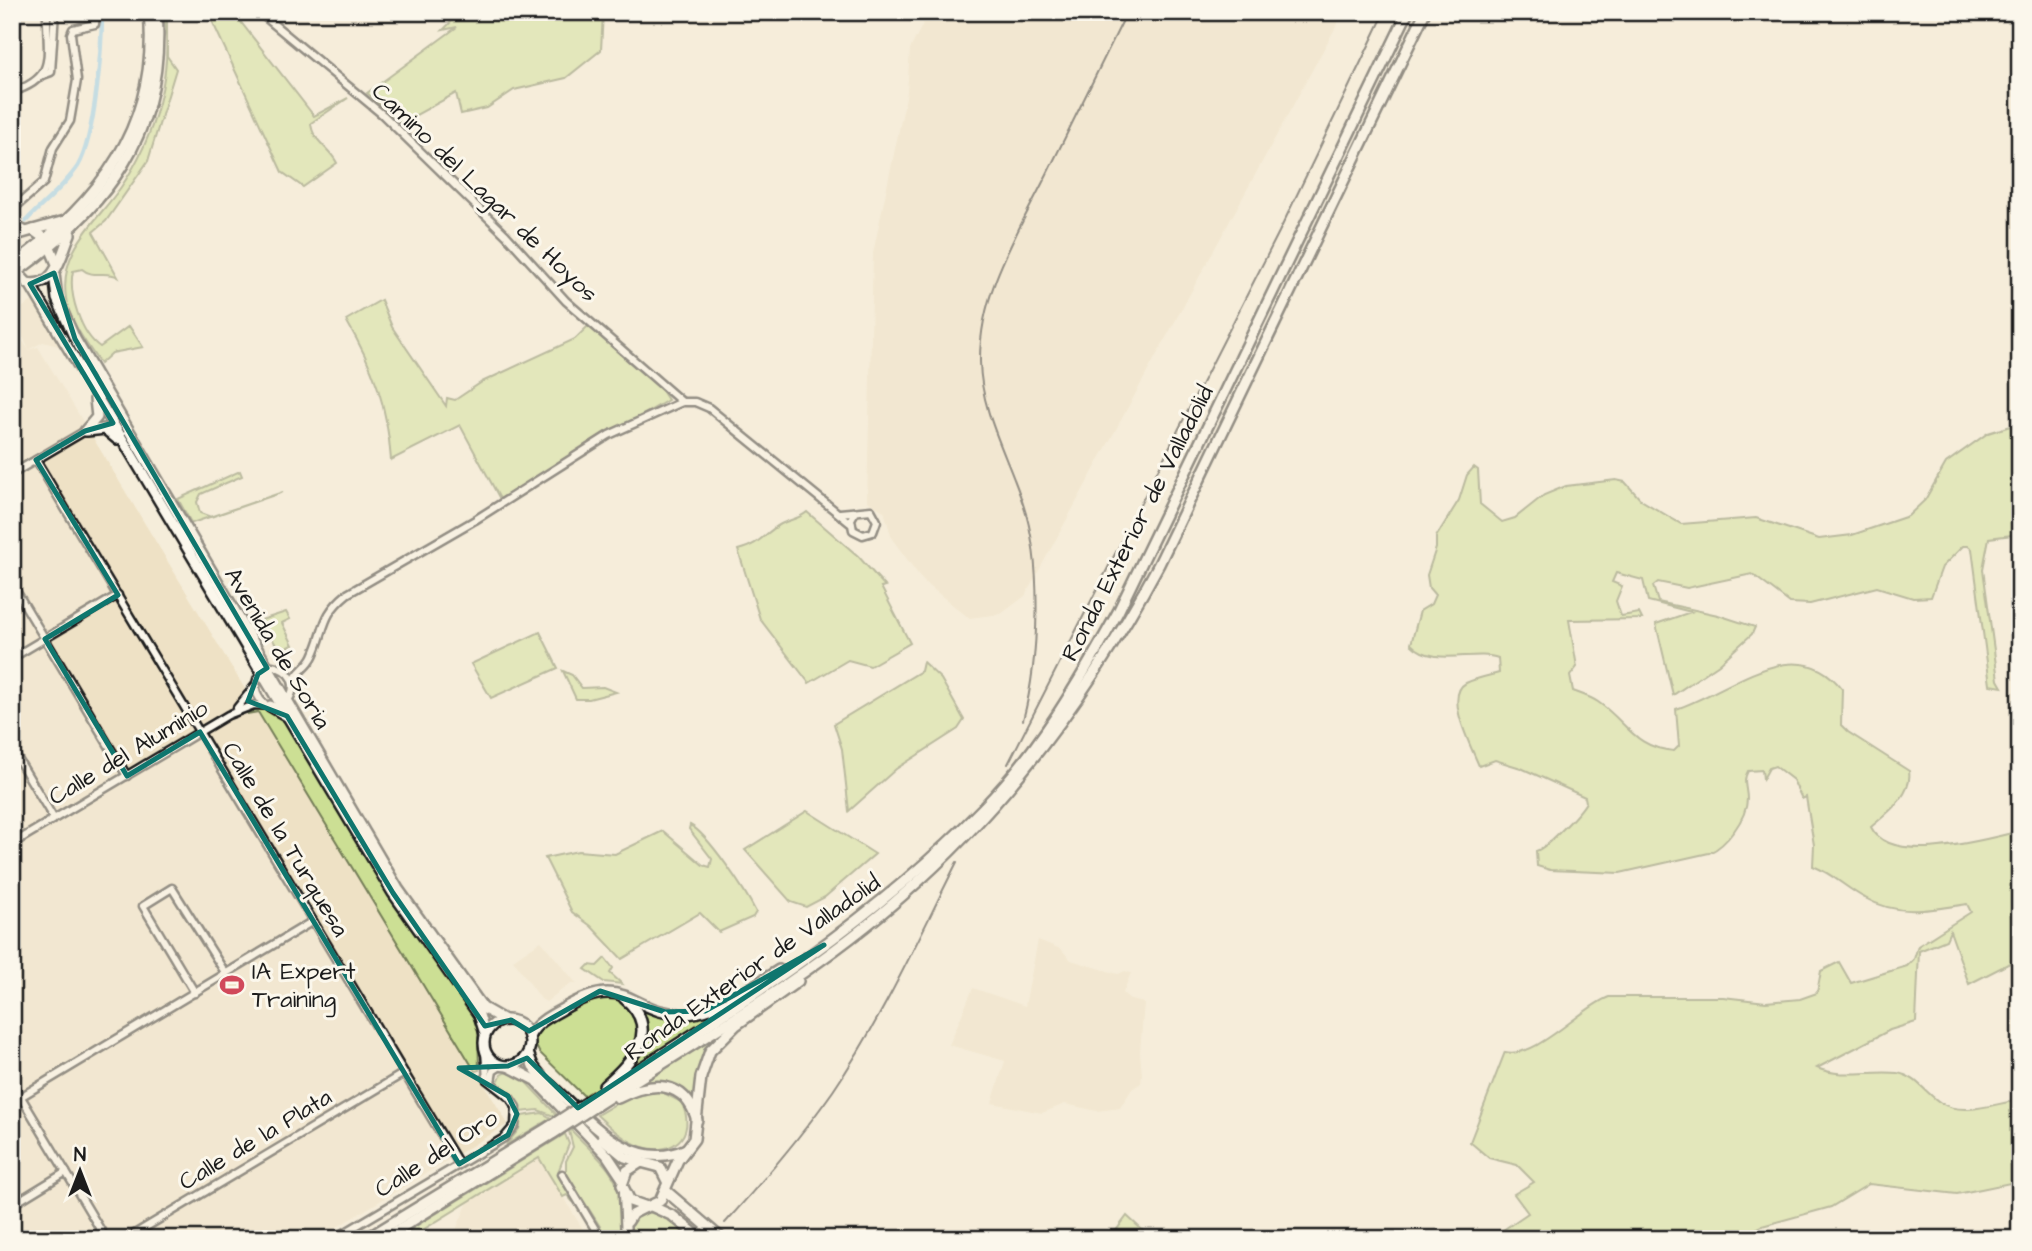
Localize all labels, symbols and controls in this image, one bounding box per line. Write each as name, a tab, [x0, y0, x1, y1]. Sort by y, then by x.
street label: Camino del Lagar de Hoyos	[363, 75, 605, 311]
street label: Ronda Exterior de Valladolid	[1053, 380, 1222, 667]
street label: Avenida de Soria	[215, 561, 339, 736]
street label: Calle del Aluminio	[42, 691, 215, 814]
street label: Calle de la Turquesa	[213, 736, 357, 943]
street label: Ronda Exterior de Valladolid	[618, 866, 887, 1069]
place label: IA Expert Training	[252, 955, 356, 1018]
sports icon: IA Expert Training	[218, 971, 246, 999]
street label: Calle de la Plata	[173, 1081, 338, 1199]
street label: Calle del Oro	[368, 1101, 505, 1206]
north arrow	[46, 1136, 116, 1206]
text: N	[74, 1142, 86, 1169]

